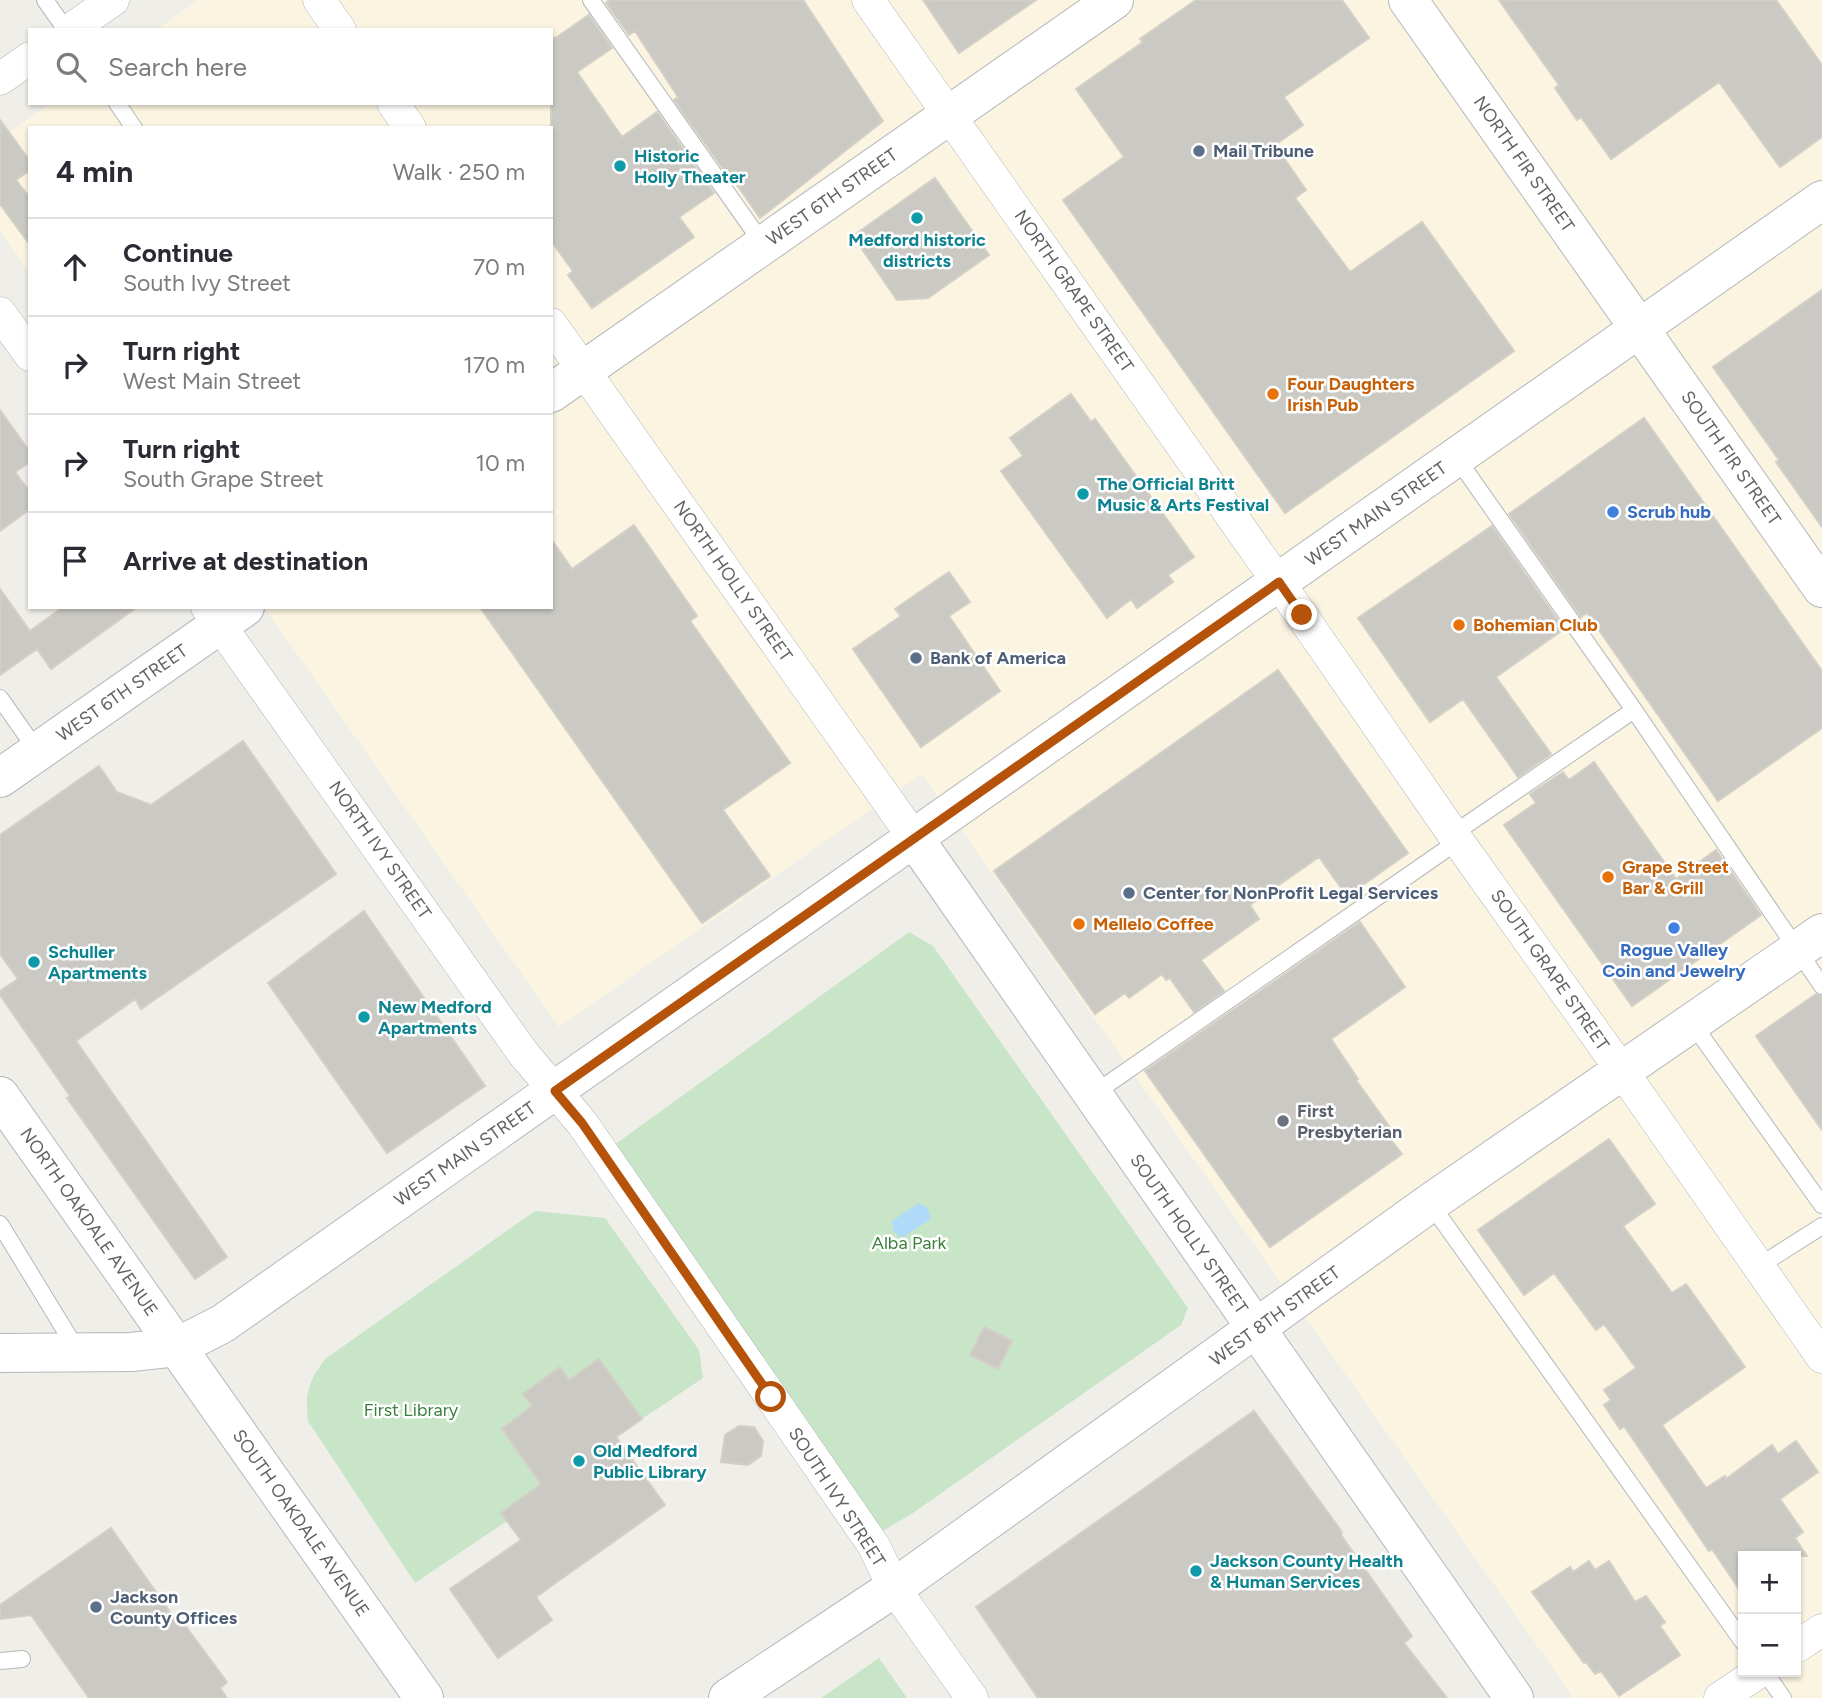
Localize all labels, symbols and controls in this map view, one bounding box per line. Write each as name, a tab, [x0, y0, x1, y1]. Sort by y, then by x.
search box	[28, 28, 553, 105]
icon: search	[52, 48, 90, 86]
text: Search here	[108, 51, 247, 83]
street label: NORTH FIR STREET	[1469, 92, 1579, 236]
place label: Mail Tribune	[1213, 140, 1314, 162]
marker: Mail Tribune	[1191, 143, 1207, 159]
street label: WEST 6TH STREET	[762, 144, 902, 250]
place label: Historic Holly Theater	[634, 145, 746, 188]
text: 4 min	[56, 153, 133, 190]
text: Walk · 250 m	[393, 158, 525, 186]
marker: Historic Holly Theater	[612, 158, 628, 174]
street label: NORTH GRAPE STREET	[1010, 206, 1138, 376]
marker: Medford historic districts	[909, 210, 925, 226]
place label: Medford historic districts	[848, 229, 986, 272]
text: Continue	[123, 237, 233, 269]
icon: ahead	[56, 248, 94, 286]
text: 70 m	[473, 253, 525, 281]
text: South Ivy Street	[123, 269, 291, 297]
text: Turn right	[123, 335, 240, 367]
icon: right	[56, 346, 94, 384]
text: 170 m	[463, 351, 525, 379]
text: West Main Street	[123, 367, 301, 395]
place label: Four Daughters Irish Pub	[1287, 373, 1415, 416]
marker: Four Daughters Irish Pub	[1265, 386, 1281, 402]
street label: SOUTH FIR STREET	[1676, 386, 1786, 530]
text: Turn right	[123, 433, 240, 465]
icon: right	[56, 444, 94, 482]
text: 10 m	[476, 449, 525, 477]
street label: WEST MAIN STREET	[1301, 457, 1451, 571]
text: South Grape Street	[123, 465, 324, 493]
place label: The Official Britt Music & Arts Festival	[1097, 473, 1269, 516]
marker: The Official Britt Music & Arts Festival	[1075, 486, 1091, 502]
street label: NORTH HOLLY STREET	[669, 496, 797, 666]
place label: Scrub hub	[1627, 501, 1711, 523]
marker: Scrub hub	[1605, 504, 1621, 520]
icon: arrive	[56, 542, 94, 580]
text: Arrive at destination	[123, 545, 368, 577]
route end	[1286, 599, 1317, 630]
place label: Bohemian Club	[1473, 614, 1598, 636]
marker: Bohemian Club	[1451, 617, 1467, 633]
street label: WEST 6TH STREET	[52, 640, 192, 746]
place label: Bank of America	[930, 647, 1066, 669]
marker: Bank of America	[908, 650, 924, 666]
street label: NORTH IVY STREET	[324, 777, 436, 923]
place label: Grape Street Bar & Grill	[1622, 856, 1729, 899]
marker: Grape Street Bar & Grill	[1600, 869, 1616, 885]
place label: Center for NonProfit Legal Services	[1143, 882, 1439, 904]
marker: Center for NonProfit Legal Services	[1121, 885, 1137, 901]
street label: SOUTH GRAPE STREET	[1486, 885, 1614, 1055]
place label: Mellelo Coffee	[1093, 913, 1214, 935]
marker: Mellelo Coffee	[1071, 916, 1087, 932]
marker: Rogue Valley Coin and Jewelry	[1666, 920, 1682, 936]
place label: Rogue Valley Coin and Jewelry	[1602, 939, 1746, 982]
place label: Schuller Apartments	[48, 941, 147, 984]
marker: Schuller Apartments	[26, 954, 42, 970]
place label: New Medford Apartments	[378, 996, 492, 1039]
marker: New Medford Apartments	[356, 1009, 372, 1025]
street label: WEST MAIN STREET	[390, 1097, 540, 1211]
place label: First Presbyterian	[1297, 1100, 1402, 1143]
marker: First Presbyterian	[1275, 1113, 1291, 1129]
street label: NORTH OAKDALE AVENUE	[15, 1124, 163, 1320]
street label: SOUTH HOLLY STREET	[1125, 1150, 1253, 1318]
park label: Alba Park	[872, 1232, 947, 1254]
street label: WEST 8TH STREET	[1206, 1261, 1345, 1371]
route start	[755, 1381, 786, 1412]
park label: First Library	[364, 1399, 459, 1421]
street label: SOUTH IVY STREET	[784, 1423, 890, 1571]
street label: SOUTH OAKDALE AVENUE	[228, 1425, 374, 1621]
place label: Old Medford Public Library	[593, 1440, 707, 1483]
marker: Old Medford Public Library	[571, 1453, 587, 1469]
place label: Jackson County Health & Human Services	[1210, 1550, 1403, 1593]
map controls	[1738, 1551, 1801, 1677]
button: +	[1738, 1551, 1801, 1614]
marker: Jackson County Health & Human Services	[1188, 1563, 1204, 1579]
place label: Jackson County Offices	[110, 1586, 238, 1629]
marker: Jackson County Offices	[88, 1599, 104, 1615]
button: −	[1738, 1614, 1801, 1677]

